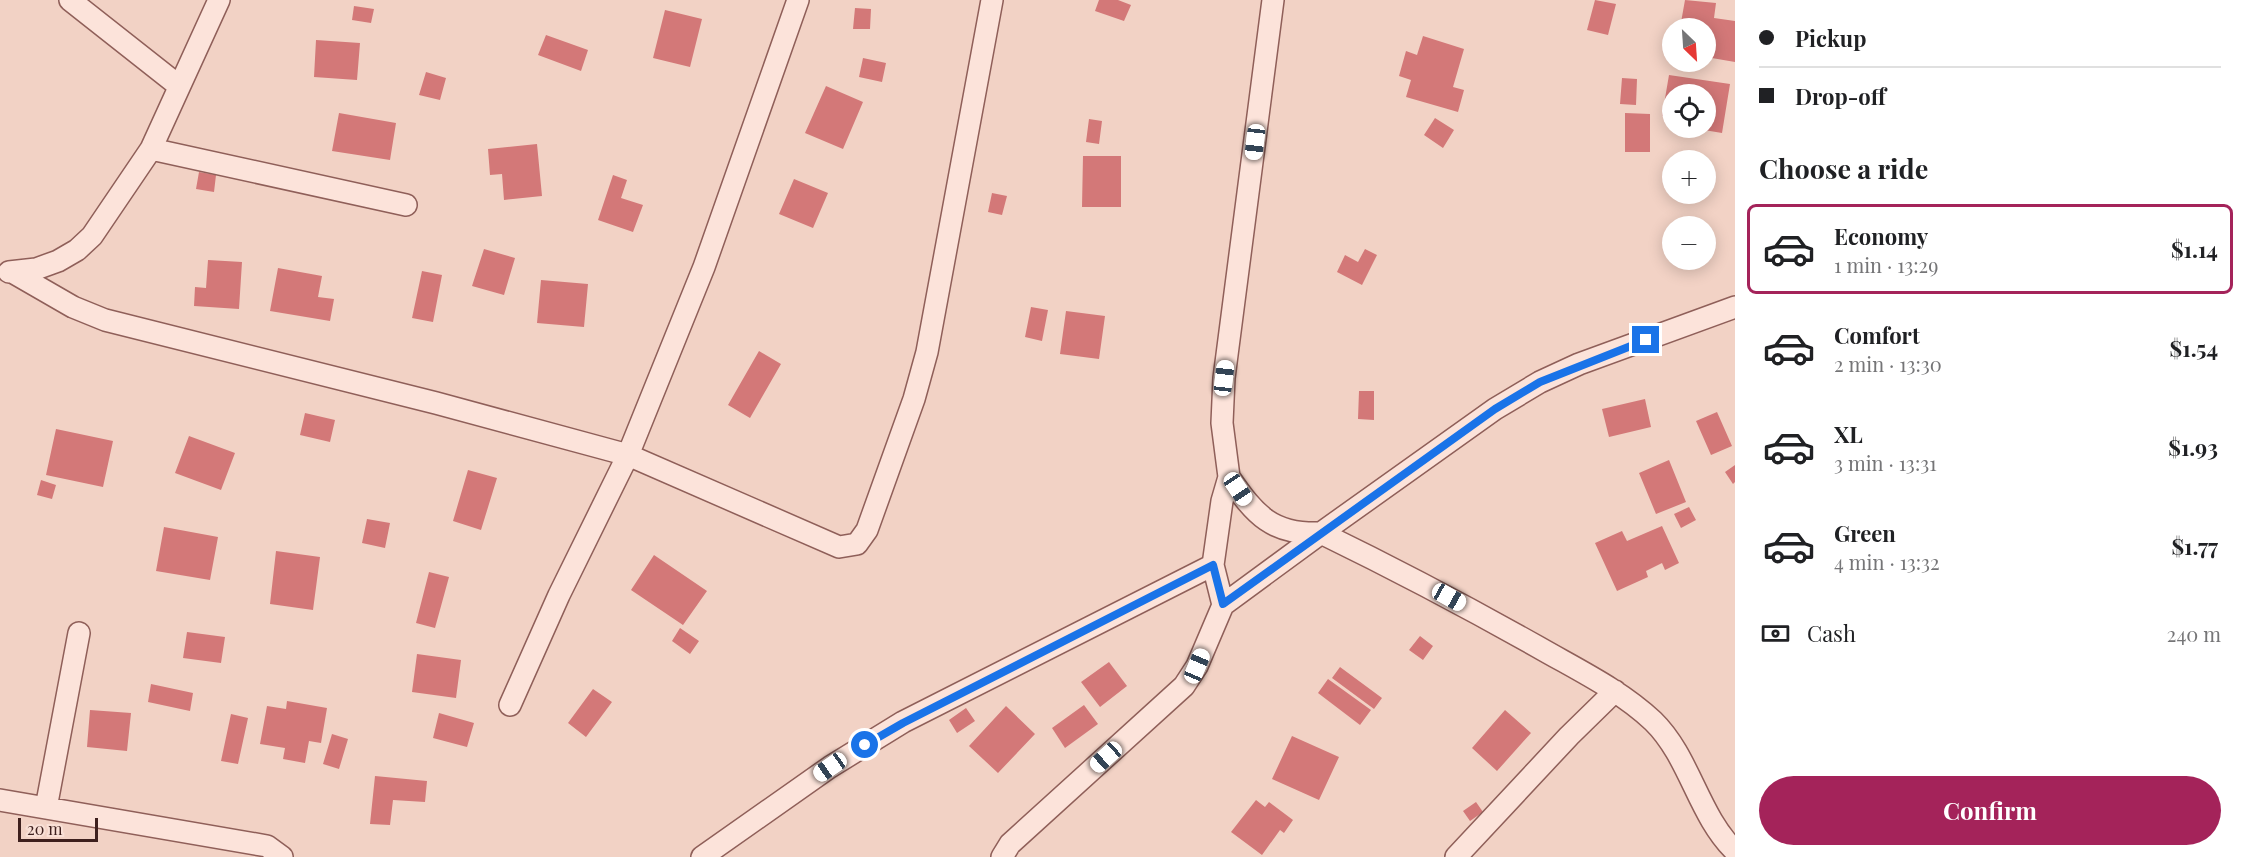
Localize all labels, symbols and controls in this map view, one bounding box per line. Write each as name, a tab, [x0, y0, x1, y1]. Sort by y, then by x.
north arrow	[1662, 18, 1716, 72]
map controls	[1662, 18, 1716, 270]
text: Pickup	[1795, 23, 1866, 53]
text: Drop-off	[1795, 81, 1886, 111]
button: locate	[1662, 84, 1716, 138]
car	[1244, 123, 1266, 161]
button: +	[1662, 150, 1716, 204]
text: Choose a ride	[1759, 150, 1928, 186]
button: −	[1662, 216, 1716, 270]
text: Economy	[1834, 221, 1928, 251]
icon: car	[1762, 222, 1816, 276]
text: $1.14	[2171, 234, 2218, 264]
text: 1 min · 13:29	[1834, 251, 1938, 278]
text: Comfort	[1834, 320, 1920, 350]
icon: car	[1762, 321, 1816, 375]
route end	[1632, 326, 1659, 353]
text: $1.54	[2170, 333, 2218, 363]
text: 2 min · 13:30	[1834, 350, 1942, 377]
car	[1213, 359, 1235, 397]
text: XL	[1834, 419, 1863, 449]
icon: car	[1762, 420, 1816, 474]
text: $1.93	[2168, 432, 2218, 462]
text: 3 min · 13:31	[1834, 449, 1937, 476]
car	[1220, 469, 1256, 509]
text: Green	[1834, 518, 1896, 548]
icon: car	[1762, 519, 1816, 573]
text: $1.77	[2171, 531, 2218, 561]
text: 4 min · 13:32	[1834, 548, 1940, 575]
car	[1429, 580, 1469, 614]
icon: cash	[1759, 617, 1792, 650]
text: Cash	[1807, 618, 1856, 648]
text: 240 m	[2167, 620, 2221, 647]
car	[1182, 646, 1212, 686]
route start	[851, 731, 878, 758]
car	[1087, 738, 1125, 776]
car	[810, 749, 850, 785]
button: Confirm	[1759, 776, 2221, 845]
scale bar	[18, 815, 98, 842]
text: 20 m	[27, 818, 62, 839]

